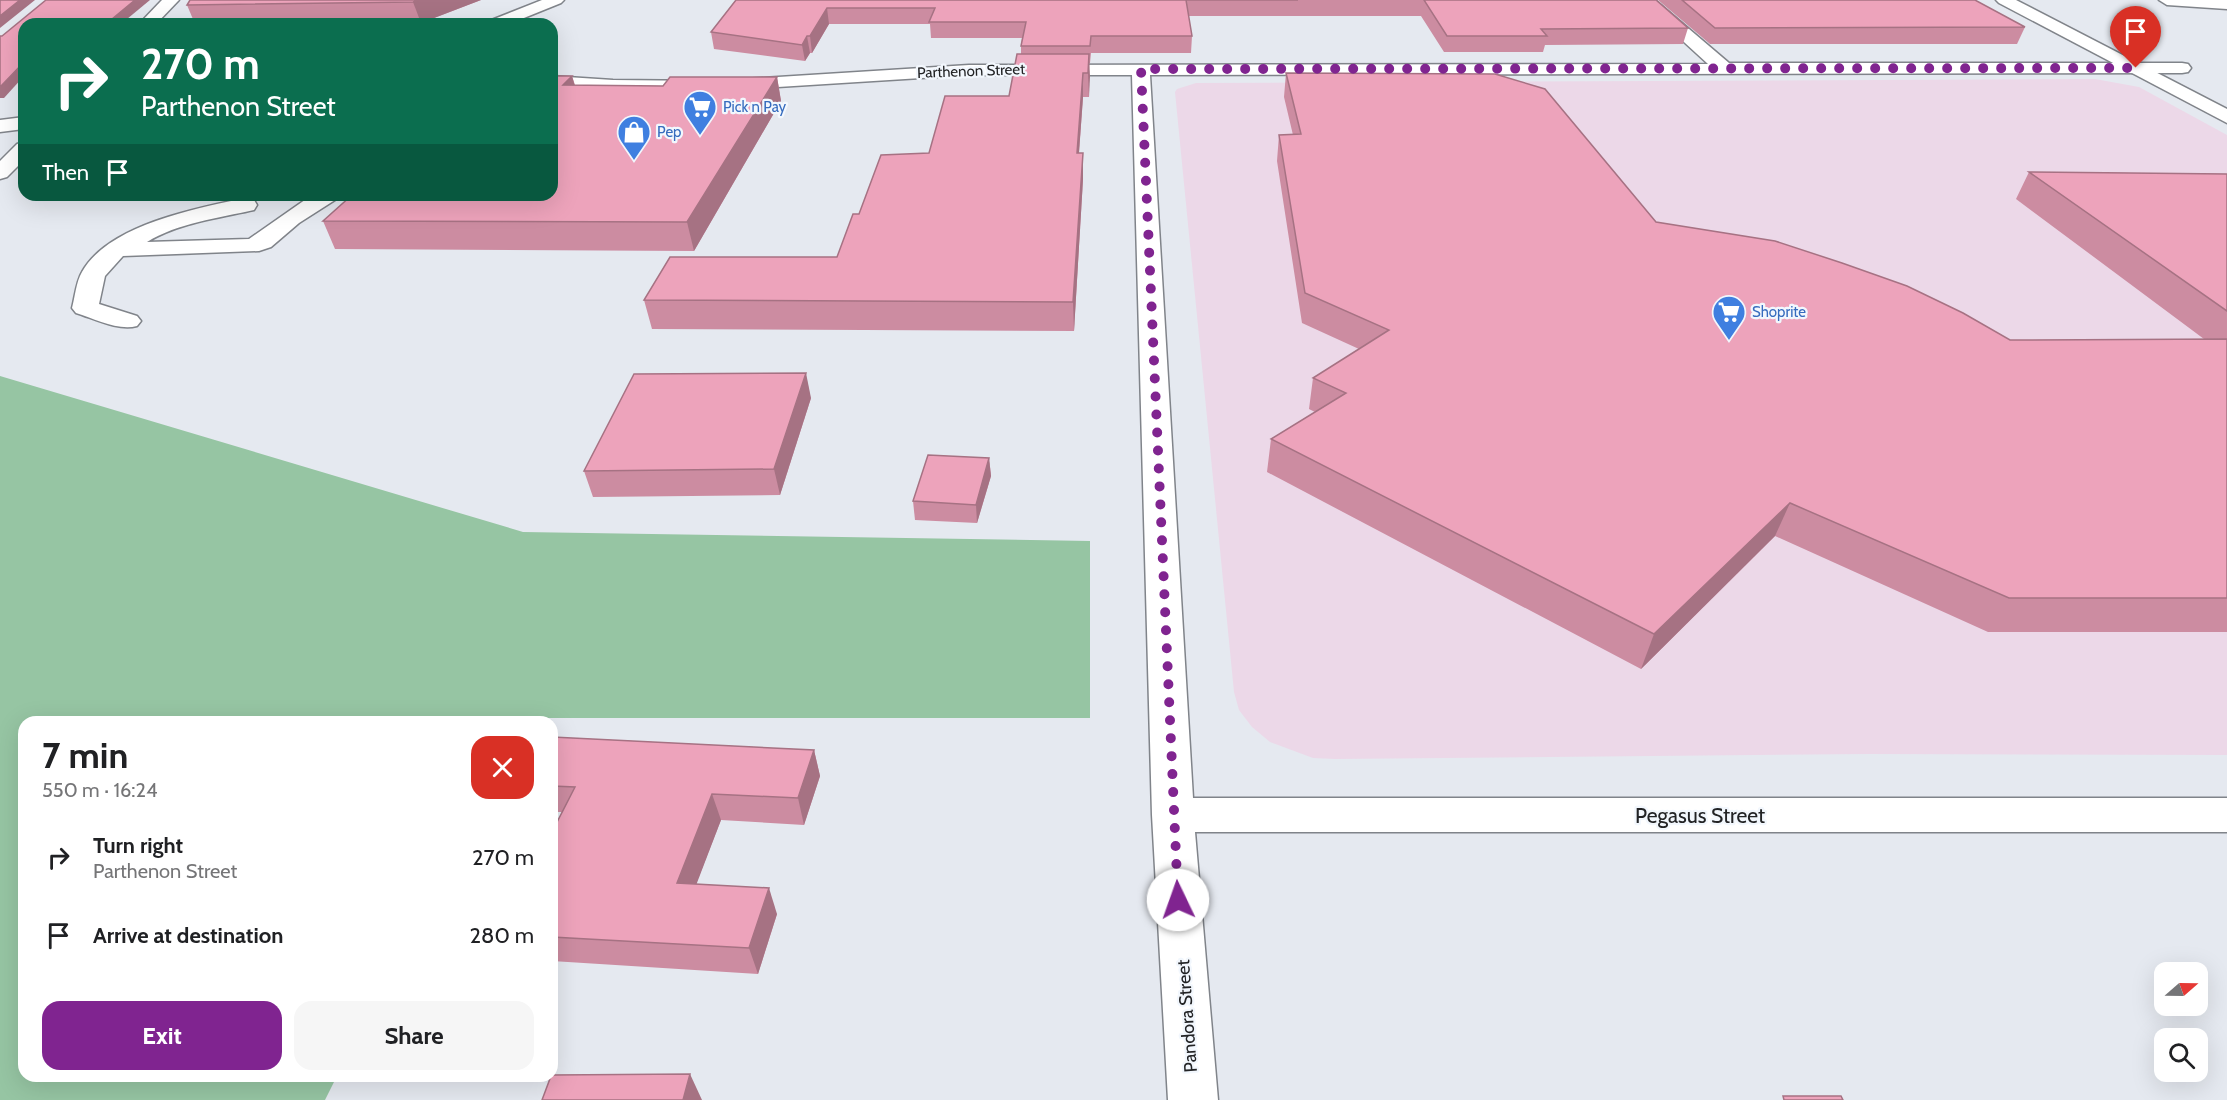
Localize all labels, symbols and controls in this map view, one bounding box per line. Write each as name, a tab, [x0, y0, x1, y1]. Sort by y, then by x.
pin	[2110, 6, 2161, 68]
icon: arrive	[2119, 15, 2152, 48]
text: 270 m	[141, 38, 260, 90]
icon: right	[42, 42, 120, 120]
street label: Parthenon Street	[917, 60, 1025, 82]
supermarket icon: Pick n Pay	[682, 89, 718, 136]
text: Parthenon Street	[141, 90, 336, 123]
place label: Pick n Pay	[723, 98, 787, 116]
shop icon: Pep	[616, 114, 652, 161]
place label: Pep	[657, 123, 681, 141]
icon: arrive	[101, 156, 134, 189]
text: Then	[42, 159, 89, 186]
supermarket icon: Shoprite	[1711, 294, 1747, 341]
place label: Shoprite	[1752, 303, 1806, 321]
text: 7 min	[42, 733, 128, 777]
button: close	[471, 736, 534, 799]
text: 550 m · 16:24	[42, 778, 157, 802]
street label: Pegasus Street	[1635, 803, 1765, 828]
text: Turn right	[93, 832, 183, 859]
icon: right	[42, 841, 75, 874]
text: 270 m	[472, 844, 534, 871]
text: Parthenon Street	[93, 859, 237, 883]
position arrow	[1146, 868, 1210, 932]
icon: arrive	[42, 919, 75, 952]
text: Arrive at destination	[93, 922, 283, 949]
text: 280 m	[470, 922, 534, 949]
street label: Pandora Street	[1172, 959, 1202, 1073]
north arrow	[2154, 962, 2208, 1016]
map controls	[2154, 962, 2208, 1082]
button: Exit	[42, 1001, 282, 1070]
button: Share	[294, 1001, 534, 1070]
button: search	[2154, 1028, 2208, 1082]

